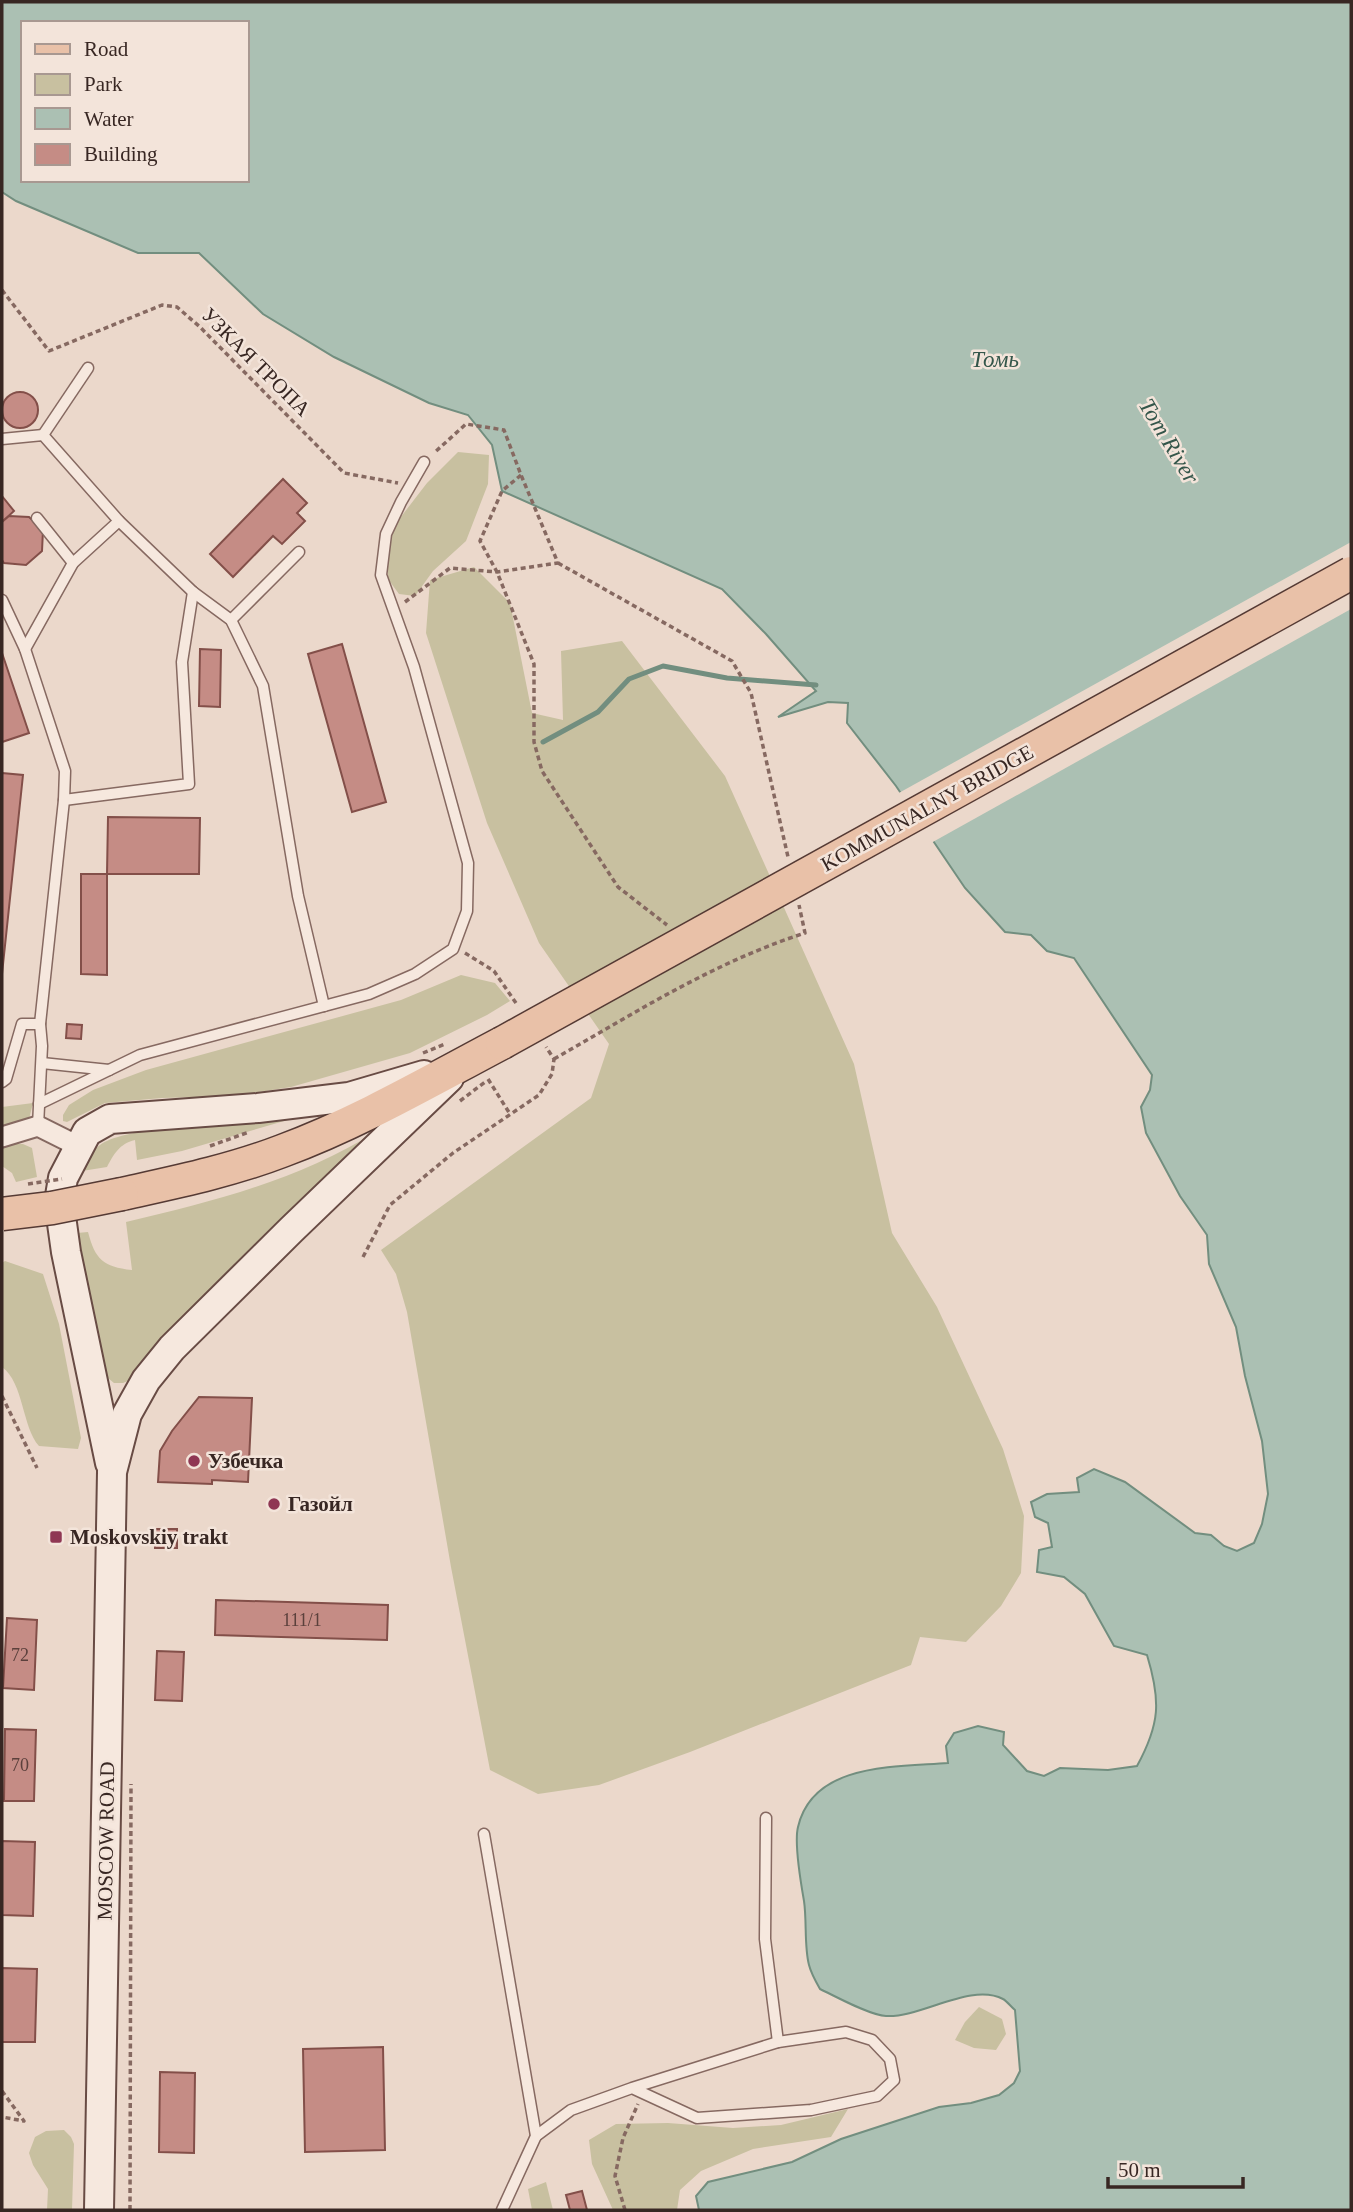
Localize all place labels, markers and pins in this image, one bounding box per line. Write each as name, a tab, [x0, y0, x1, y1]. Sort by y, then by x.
place label: Узбечка	[208, 1449, 284, 1473]
marker: Узбечка	[186, 1453, 202, 1469]
place label: Газойл	[288, 1492, 353, 1516]
marker: Газойл	[266, 1496, 282, 1512]
place label: Moskovskiy trakt	[70, 1525, 228, 1549]
marker: Moskovskiy trakt	[48, 1529, 64, 1545]

